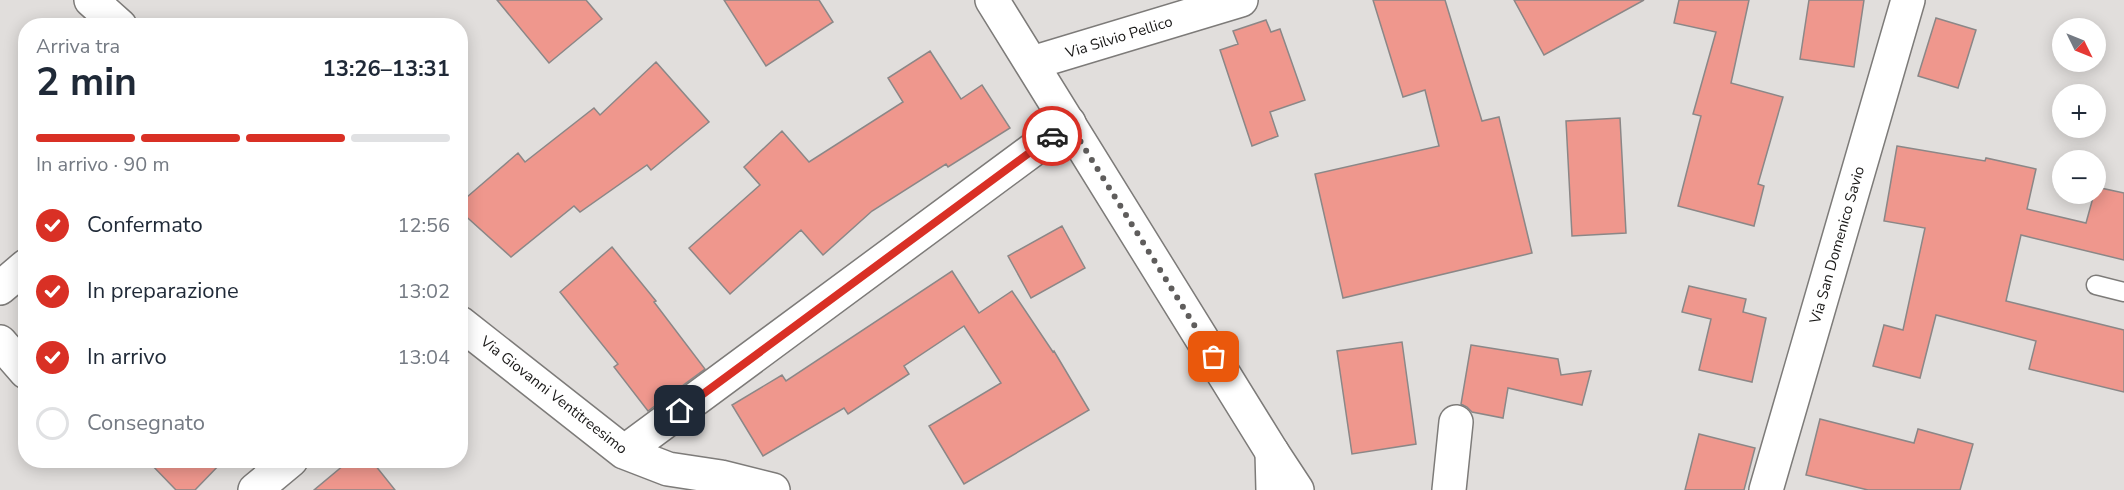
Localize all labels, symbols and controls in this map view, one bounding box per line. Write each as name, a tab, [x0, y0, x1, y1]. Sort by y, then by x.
street label: Via Silvio Pellico	[1062, 11, 1175, 63]
north arrow	[2052, 18, 2106, 72]
map controls	[2052, 18, 2106, 204]
text: Arriva tra	[36, 33, 120, 60]
text: 13:26–13:31	[322, 54, 450, 84]
text: 2 min	[36, 56, 137, 109]
button: +	[2052, 84, 2106, 138]
courier	[1022, 106, 1082, 166]
icon: car	[1036, 120, 1069, 153]
button: −	[2052, 150, 2106, 204]
text: In arrivo · 90 m	[36, 151, 170, 178]
street label: Via San Domenico Savio	[1805, 164, 1869, 327]
icon: check	[36, 209, 69, 242]
text: Confermato	[87, 210, 203, 240]
text: 12:56	[397, 212, 450, 239]
icon: check	[36, 275, 69, 308]
text: In preparazione	[87, 276, 239, 306]
text: 13:02	[397, 278, 450, 305]
street label: Via Giovanni Ventitreesimo	[476, 331, 632, 459]
pin	[1188, 331, 1239, 382]
icon: bag	[1197, 340, 1230, 373]
icon: check	[36, 341, 69, 374]
text: In arrivo	[87, 342, 167, 372]
text: 13:04	[397, 344, 450, 371]
pin	[654, 385, 705, 436]
icon: home	[663, 394, 696, 427]
text: Consegnato	[87, 408, 205, 438]

